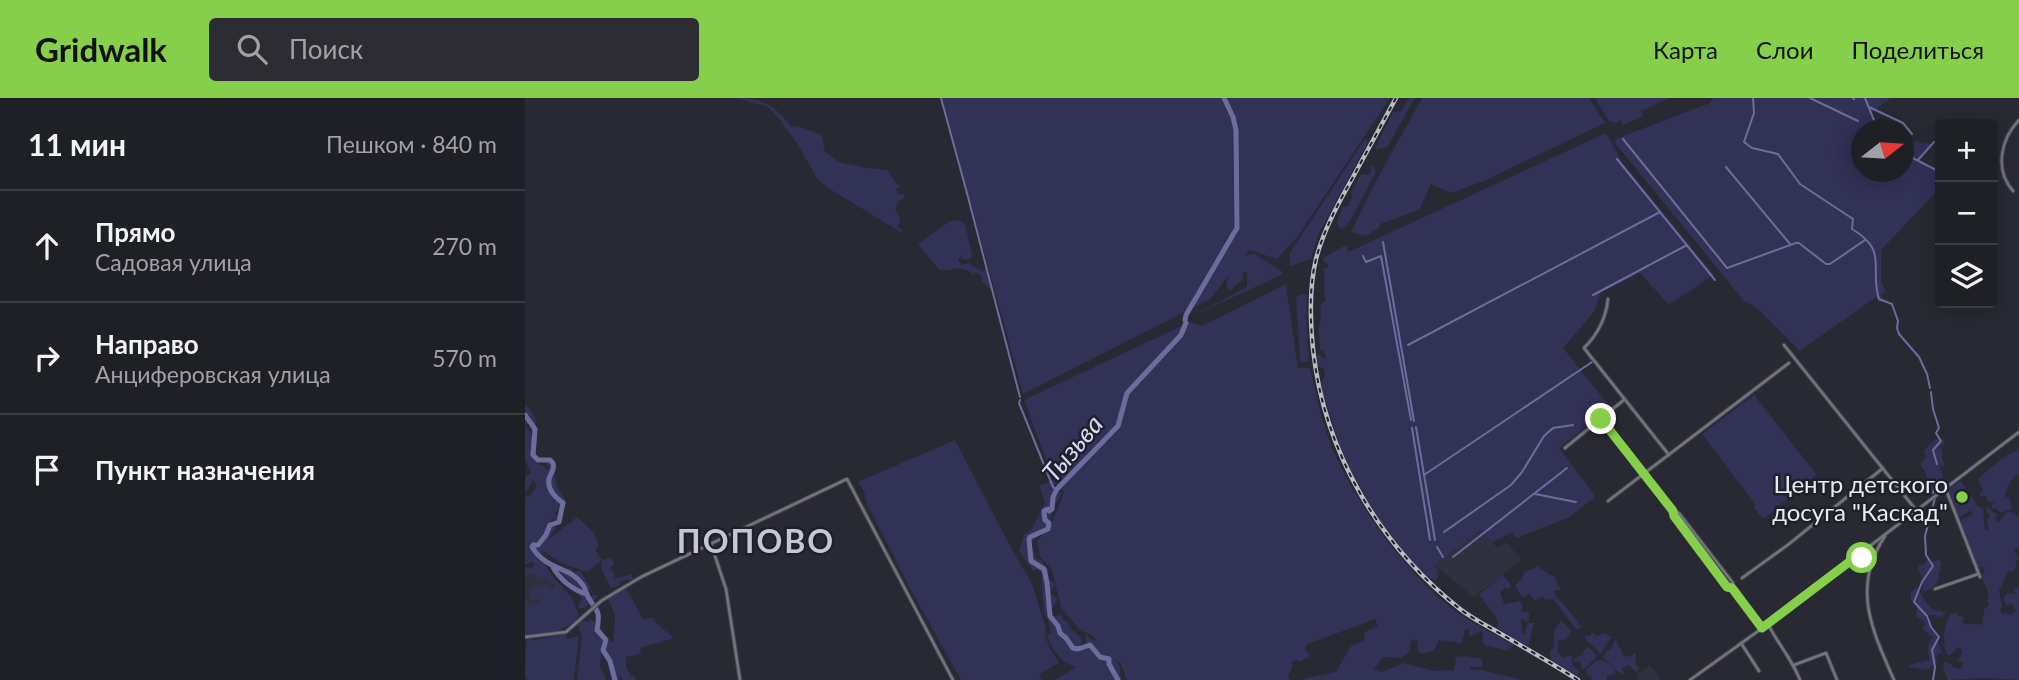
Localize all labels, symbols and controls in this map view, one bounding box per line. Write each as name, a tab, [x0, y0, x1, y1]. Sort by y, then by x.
search box	[209, 18, 699, 81]
text: Gridwalk	[35, 29, 167, 69]
icon: search	[233, 30, 271, 68]
text: Поиск	[289, 33, 363, 65]
text: Карта	[1653, 35, 1718, 64]
text: Слои	[1756, 35, 1813, 64]
text: Поделиться	[1851, 35, 1984, 64]
north arrow	[1851, 119, 1914, 182]
map controls	[1935, 119, 1998, 308]
button: +	[1935, 119, 1998, 182]
text: 11 мин	[28, 126, 126, 162]
text: Пешком · 840 m	[326, 130, 497, 158]
button: −	[1935, 182, 1998, 245]
text: Прямо	[95, 216, 176, 248]
icon: ahead	[28, 227, 66, 265]
text: 270 m	[432, 232, 497, 260]
button: layers	[1935, 245, 1998, 308]
text: Садовая улица	[95, 248, 252, 276]
text: Направо	[95, 328, 199, 360]
icon: right	[28, 339, 66, 377]
text: 570 m	[432, 344, 497, 372]
text: Анциферовская улица	[95, 360, 331, 388]
route end	[1585, 403, 1616, 434]
water label: Тызьва	[1035, 408, 1109, 488]
icon: arrive	[28, 451, 66, 489]
text: Пункт назначения	[95, 454, 315, 486]
place label: Центр детского досуга "Каскад"	[1772, 469, 1948, 526]
marker: Центр детского досуга "Каскад"	[1954, 489, 1970, 505]
district label: ПОПОВО	[677, 521, 835, 560]
route start	[1846, 542, 1877, 573]

